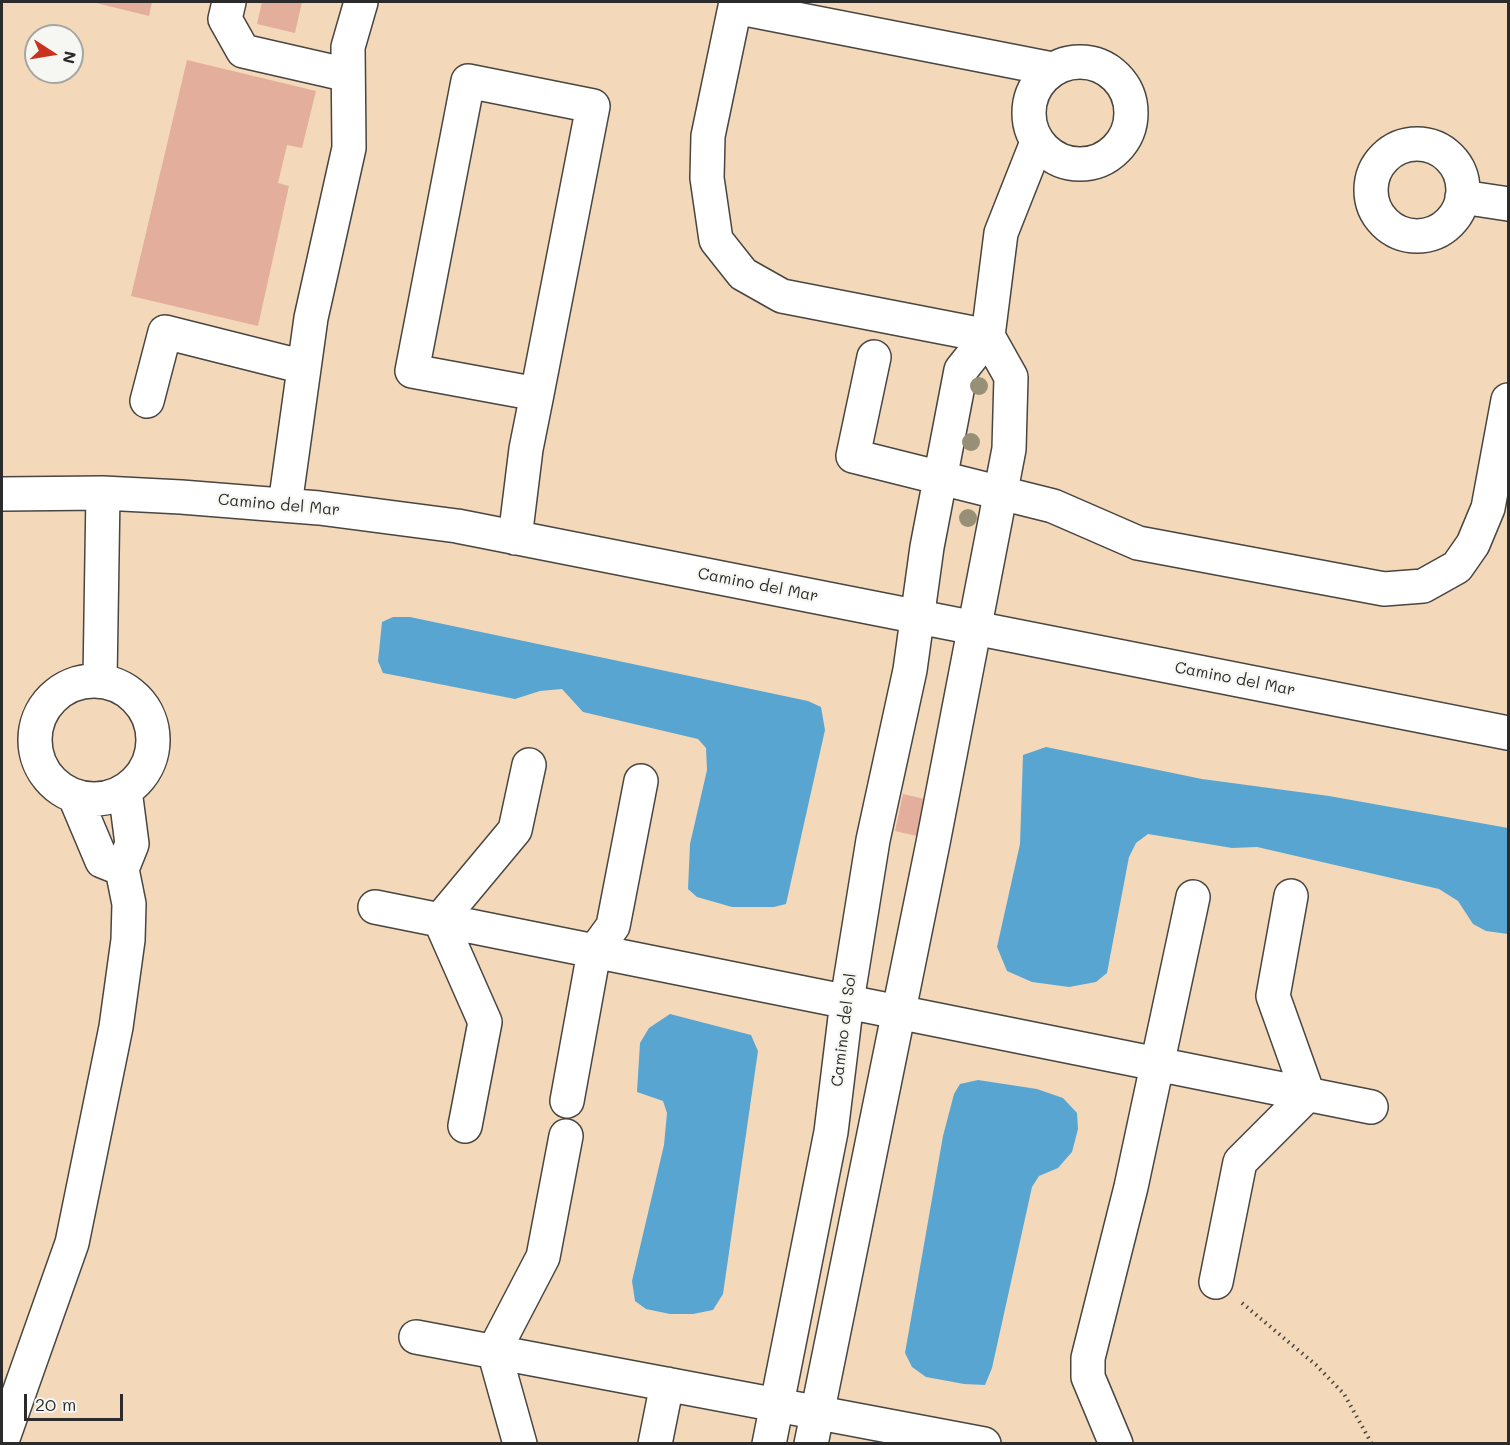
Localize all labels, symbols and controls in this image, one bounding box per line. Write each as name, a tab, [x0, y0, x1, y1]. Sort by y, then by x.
north arrow	[24, 24, 84, 84]
text: N	[59, 49, 82, 66]
street label: Camino del Mar	[217, 490, 341, 520]
street label: Camino del Mar	[696, 564, 820, 606]
street label: Camino del Mar	[1173, 658, 1297, 700]
street label: Camino del Sol	[828, 972, 860, 1088]
scale bar	[27, 1382, 126, 1420]
text: 20 m	[35, 1392, 76, 1416]

